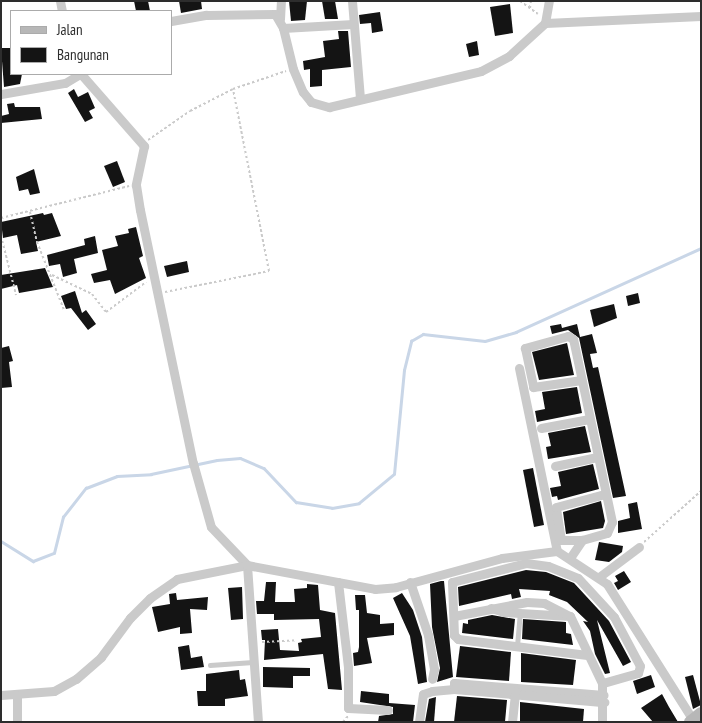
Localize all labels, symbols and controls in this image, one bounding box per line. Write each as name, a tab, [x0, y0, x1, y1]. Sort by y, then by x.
legend	[10, 10, 172, 75]
text: Jalan	[57, 20, 83, 39]
text: Bangunan	[57, 45, 109, 64]

